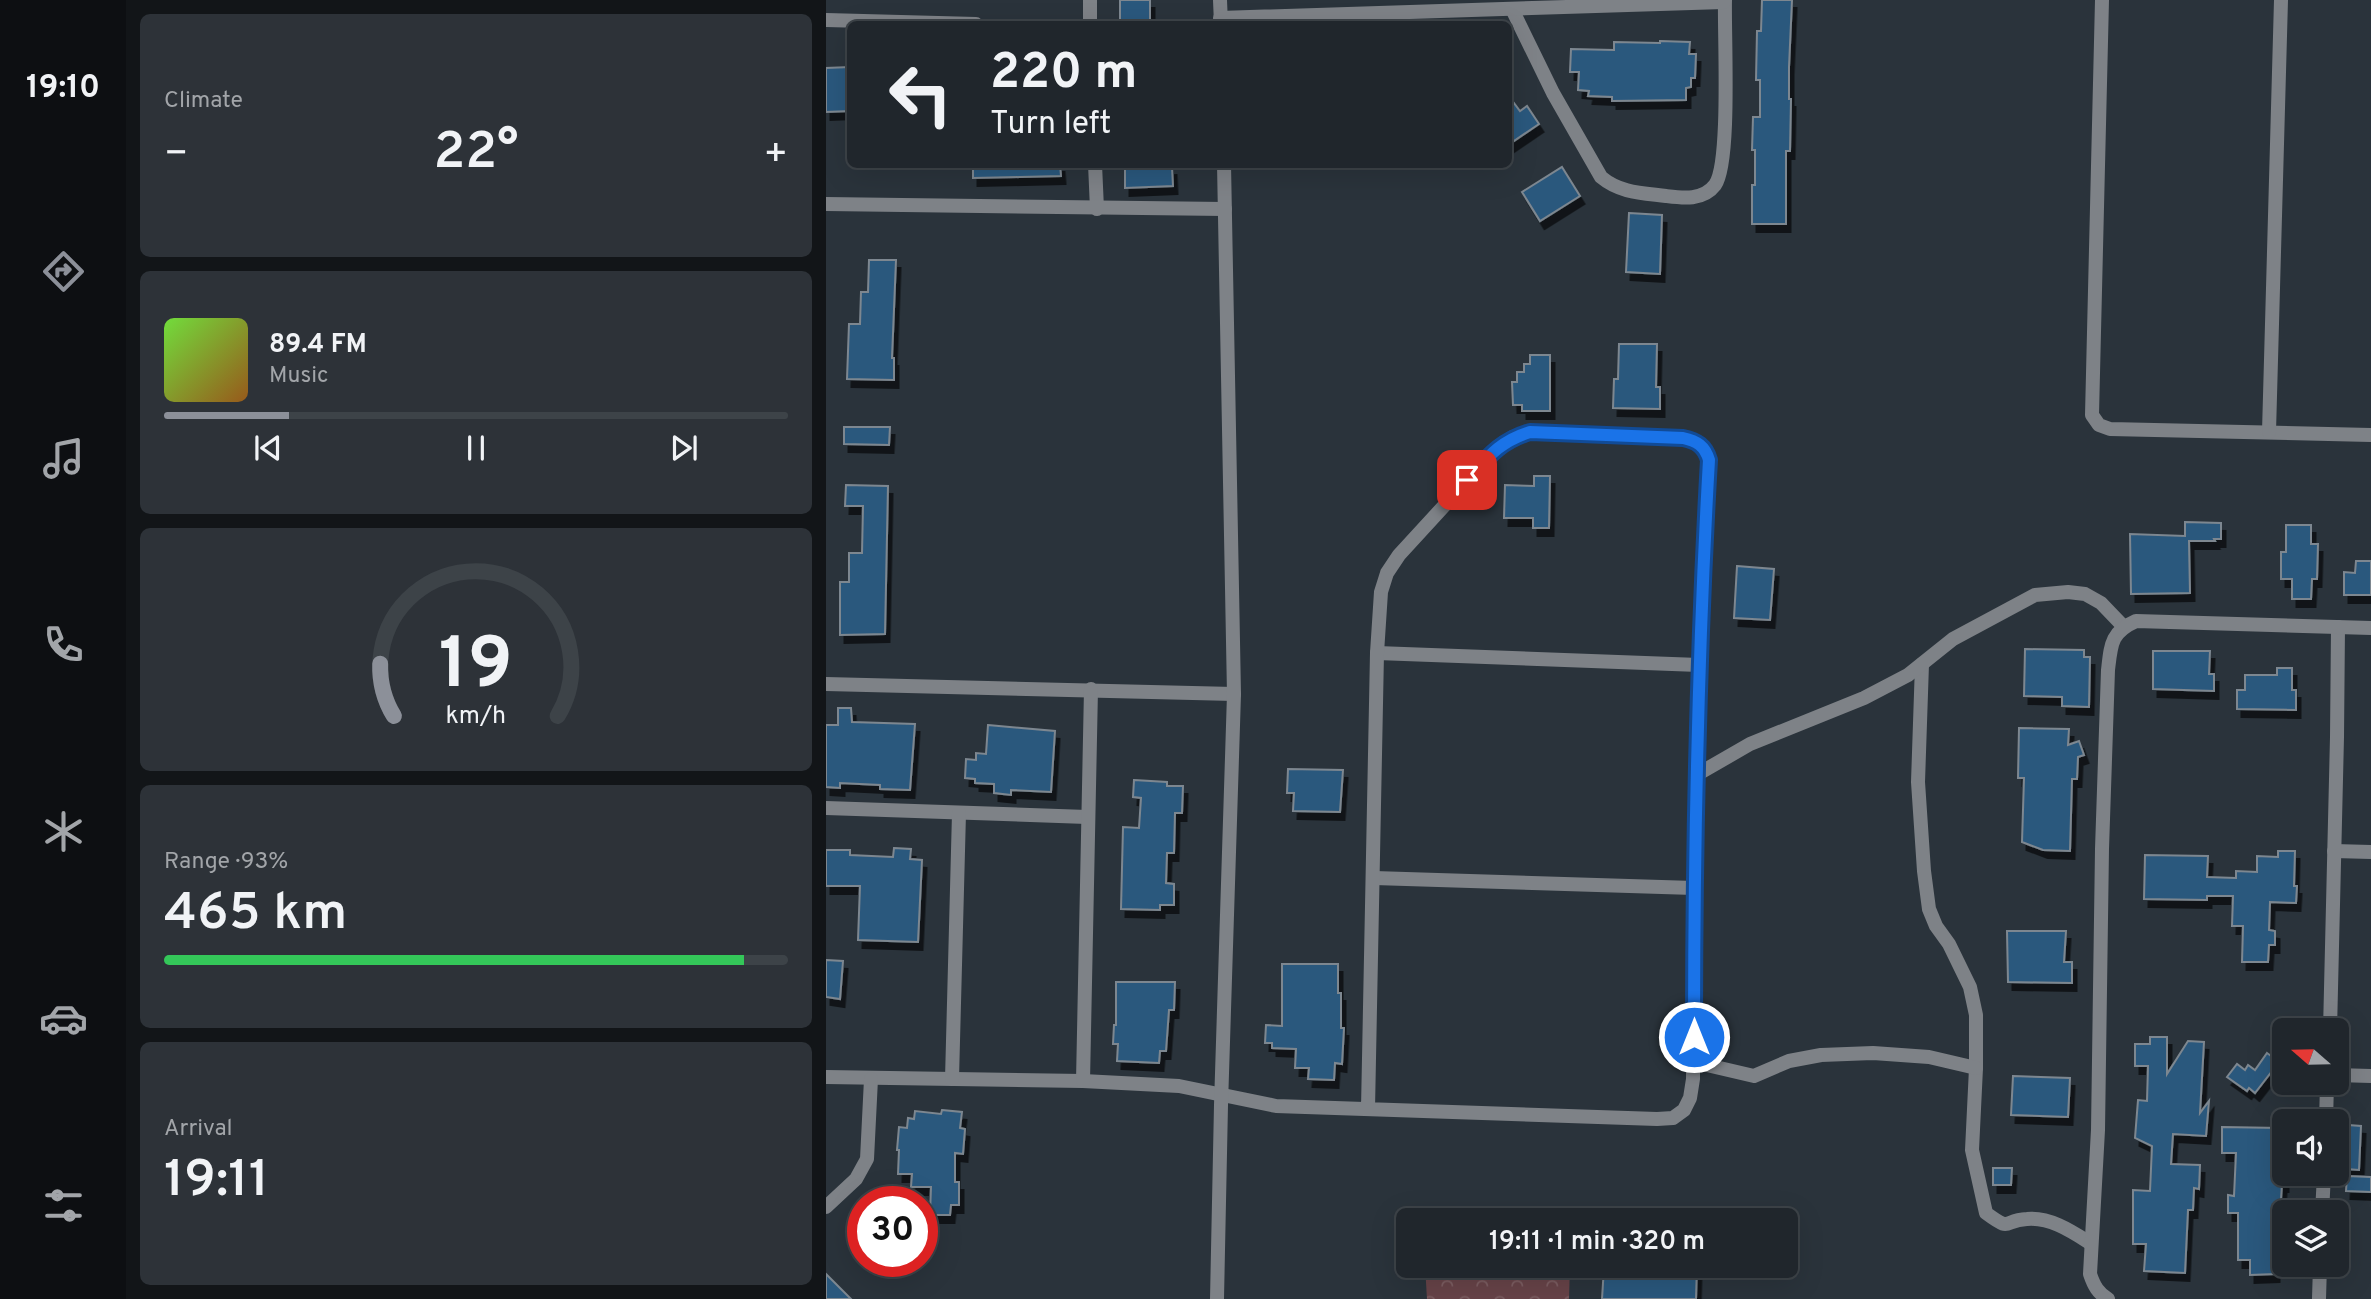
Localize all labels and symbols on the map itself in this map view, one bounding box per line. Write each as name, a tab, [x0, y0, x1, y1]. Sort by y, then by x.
pin	[1437, 450, 1497, 510]
position arrow	[1657, 1000, 1731, 1074]
north arrow	[2272, 1018, 2348, 1096]
speed limit sign: 30	[847, 1186, 938, 1277]

